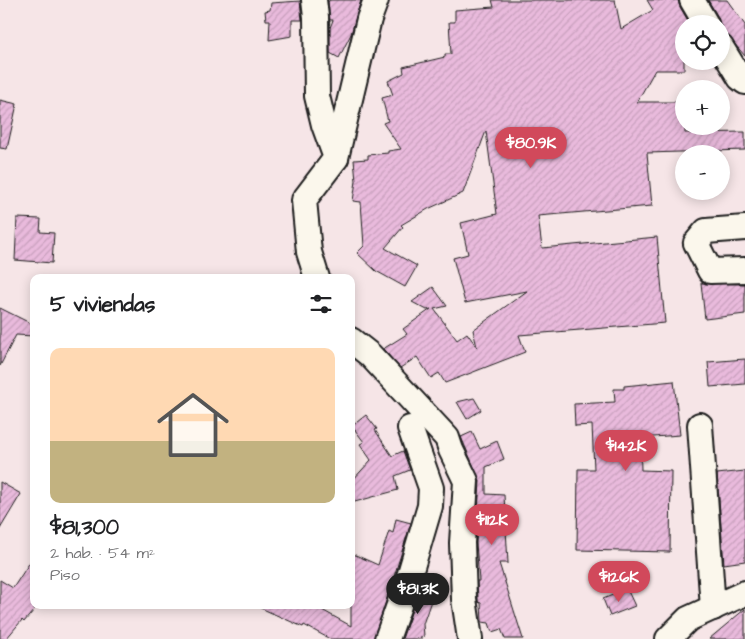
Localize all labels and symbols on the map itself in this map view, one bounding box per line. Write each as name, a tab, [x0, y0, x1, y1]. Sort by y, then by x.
pin: $80.9K	[490, 126, 572, 169]
pin: $142K	[591, 430, 661, 472]
pin: $112K	[457, 504, 527, 546]
pin: $126K	[584, 560, 654, 603]
pin: $81.3K	[377, 572, 459, 615]

